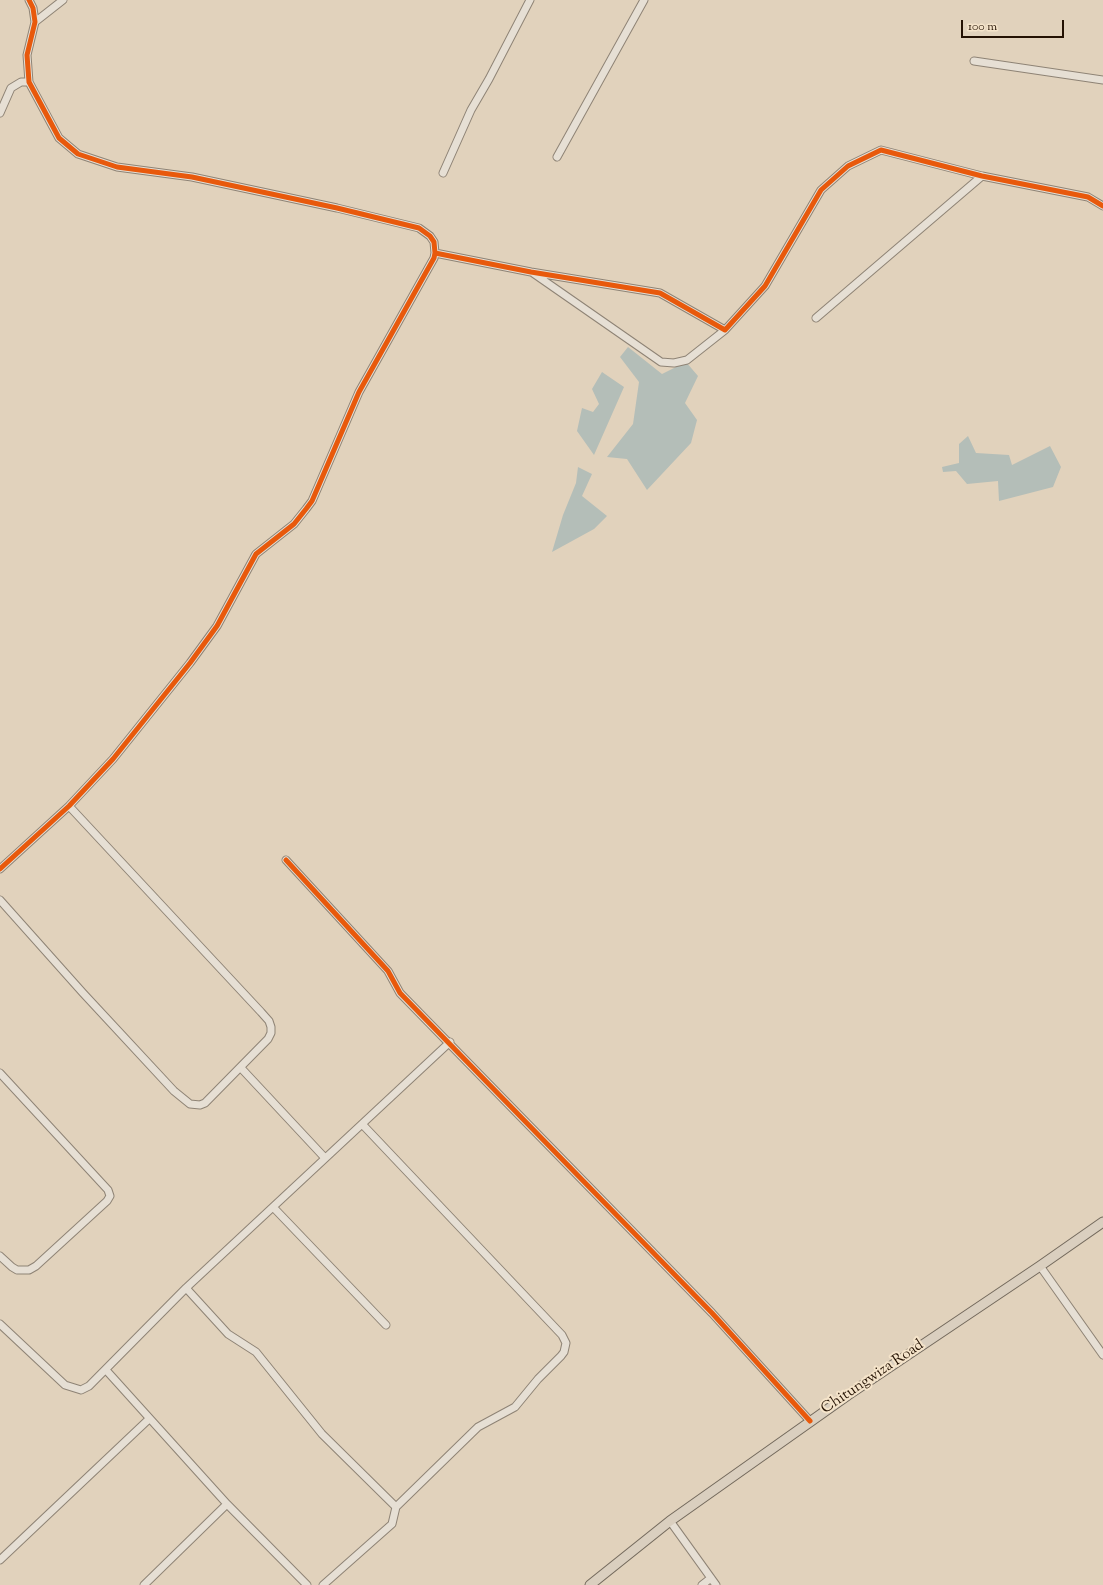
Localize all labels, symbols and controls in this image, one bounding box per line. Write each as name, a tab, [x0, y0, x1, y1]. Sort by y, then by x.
scale bar	[963, 12, 1066, 38]
text: 100 m	[968, 18, 997, 36]
street label: Chitungwiza Road	[818, 1337, 928, 1419]

